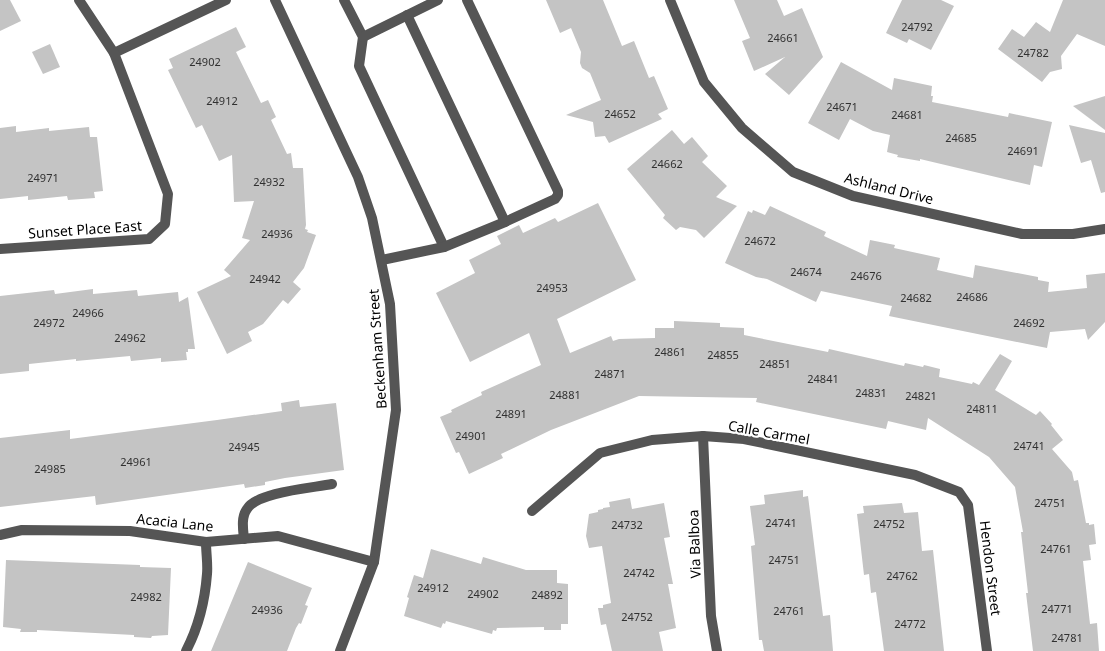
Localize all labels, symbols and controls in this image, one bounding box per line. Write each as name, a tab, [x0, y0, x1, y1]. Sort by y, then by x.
house number: 24792	[901, 19, 933, 34]
house number: 24661	[767, 30, 799, 45]
house number: 24782	[1017, 45, 1049, 60]
house number: 24902	[189, 54, 221, 69]
house number: 24912	[206, 93, 238, 108]
house number: 24671	[826, 99, 858, 114]
house number: 24652	[604, 106, 636, 121]
house number: 24681	[891, 107, 923, 122]
house number: 24685	[945, 130, 977, 145]
house number: 24691	[1007, 143, 1039, 158]
house number: 24662	[651, 156, 683, 171]
street label: Ashland Drive	[842, 168, 936, 208]
house number: 24971	[27, 170, 59, 185]
house number: 24932	[253, 174, 285, 189]
street label: Sunset Place East	[28, 216, 142, 242]
house number: 24936	[261, 226, 293, 241]
house number: 24672	[744, 233, 776, 248]
house number: 24674	[790, 264, 822, 279]
house number: 24676	[850, 268, 882, 283]
house number: 24942	[249, 271, 281, 286]
house number: 24953	[536, 280, 568, 295]
street label: Beckenham Street	[363, 288, 391, 410]
house number: 24686	[956, 289, 988, 304]
house number: 24682	[900, 290, 932, 305]
house number: 24966	[72, 305, 104, 320]
house number: 24972	[33, 315, 65, 330]
house number: 24692	[1013, 315, 1045, 330]
house number: 24962	[114, 330, 146, 345]
house number: 24861	[654, 344, 686, 359]
house number: 24855	[707, 347, 739, 362]
house number: 24851	[759, 356, 791, 371]
house number: 24871	[594, 366, 626, 381]
house number: 24841	[807, 371, 839, 386]
house number: 24831	[855, 385, 887, 400]
house number: 24881	[549, 387, 581, 402]
house number: 24821	[905, 388, 937, 403]
house number: 24811	[966, 401, 998, 416]
house number: 24891	[495, 406, 527, 421]
street label: Calle Carmel	[727, 415, 811, 449]
house number: 24901	[455, 428, 487, 443]
house number: 24741	[1013, 438, 1045, 453]
house number: 24945	[228, 439, 260, 454]
house number: 24961	[120, 454, 152, 469]
house number: 24985	[34, 461, 66, 476]
house number: 24751	[1034, 495, 1066, 510]
street label: Acacia Lane	[136, 509, 214, 535]
street label: Via Balboa	[683, 509, 705, 579]
house number: 24741	[765, 515, 797, 530]
house number: 24752	[873, 516, 905, 531]
house number: 24732	[611, 517, 643, 532]
street label: Hendon Street	[976, 520, 1006, 616]
house number: 24761	[1040, 541, 1072, 556]
house number: 24751	[768, 552, 800, 567]
house number: 24742	[623, 565, 655, 580]
house number: 24762	[886, 568, 918, 583]
house number: 24912	[417, 580, 449, 595]
house number: 24902	[467, 586, 499, 601]
house number: 24892	[531, 587, 563, 602]
house number: 24982	[130, 589, 162, 604]
house number: 24771	[1041, 601, 1073, 616]
house number: 24936	[251, 602, 283, 617]
house number: 24761	[773, 603, 805, 618]
house number: 24752	[621, 609, 653, 624]
house number: 24772	[894, 616, 926, 631]
house number: 24781	[1051, 630, 1083, 645]

